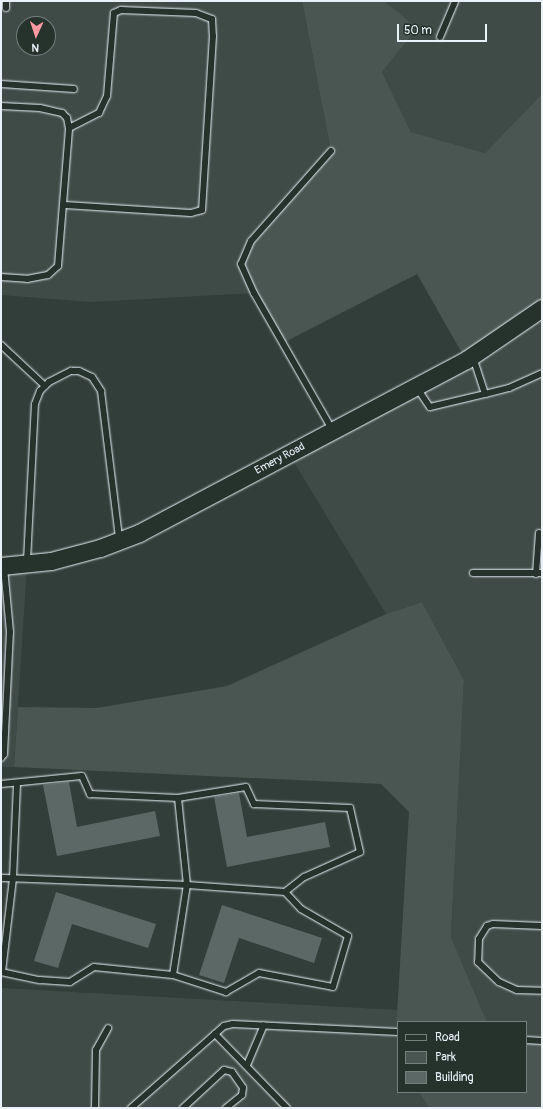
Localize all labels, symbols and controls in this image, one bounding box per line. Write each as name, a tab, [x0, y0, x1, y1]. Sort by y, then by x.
north arrow	[16, 16, 56, 56]
scale bar	[399, 16, 489, 42]
text: 50 m	[404, 23, 432, 38]
text: N	[31, 41, 39, 54]
street label: Emery Road	[253, 440, 307, 478]
legend	[397, 1021, 527, 1093]
text: Road	[435, 1030, 460, 1045]
text: Park	[435, 1050, 456, 1065]
text: Building	[435, 1070, 474, 1085]

